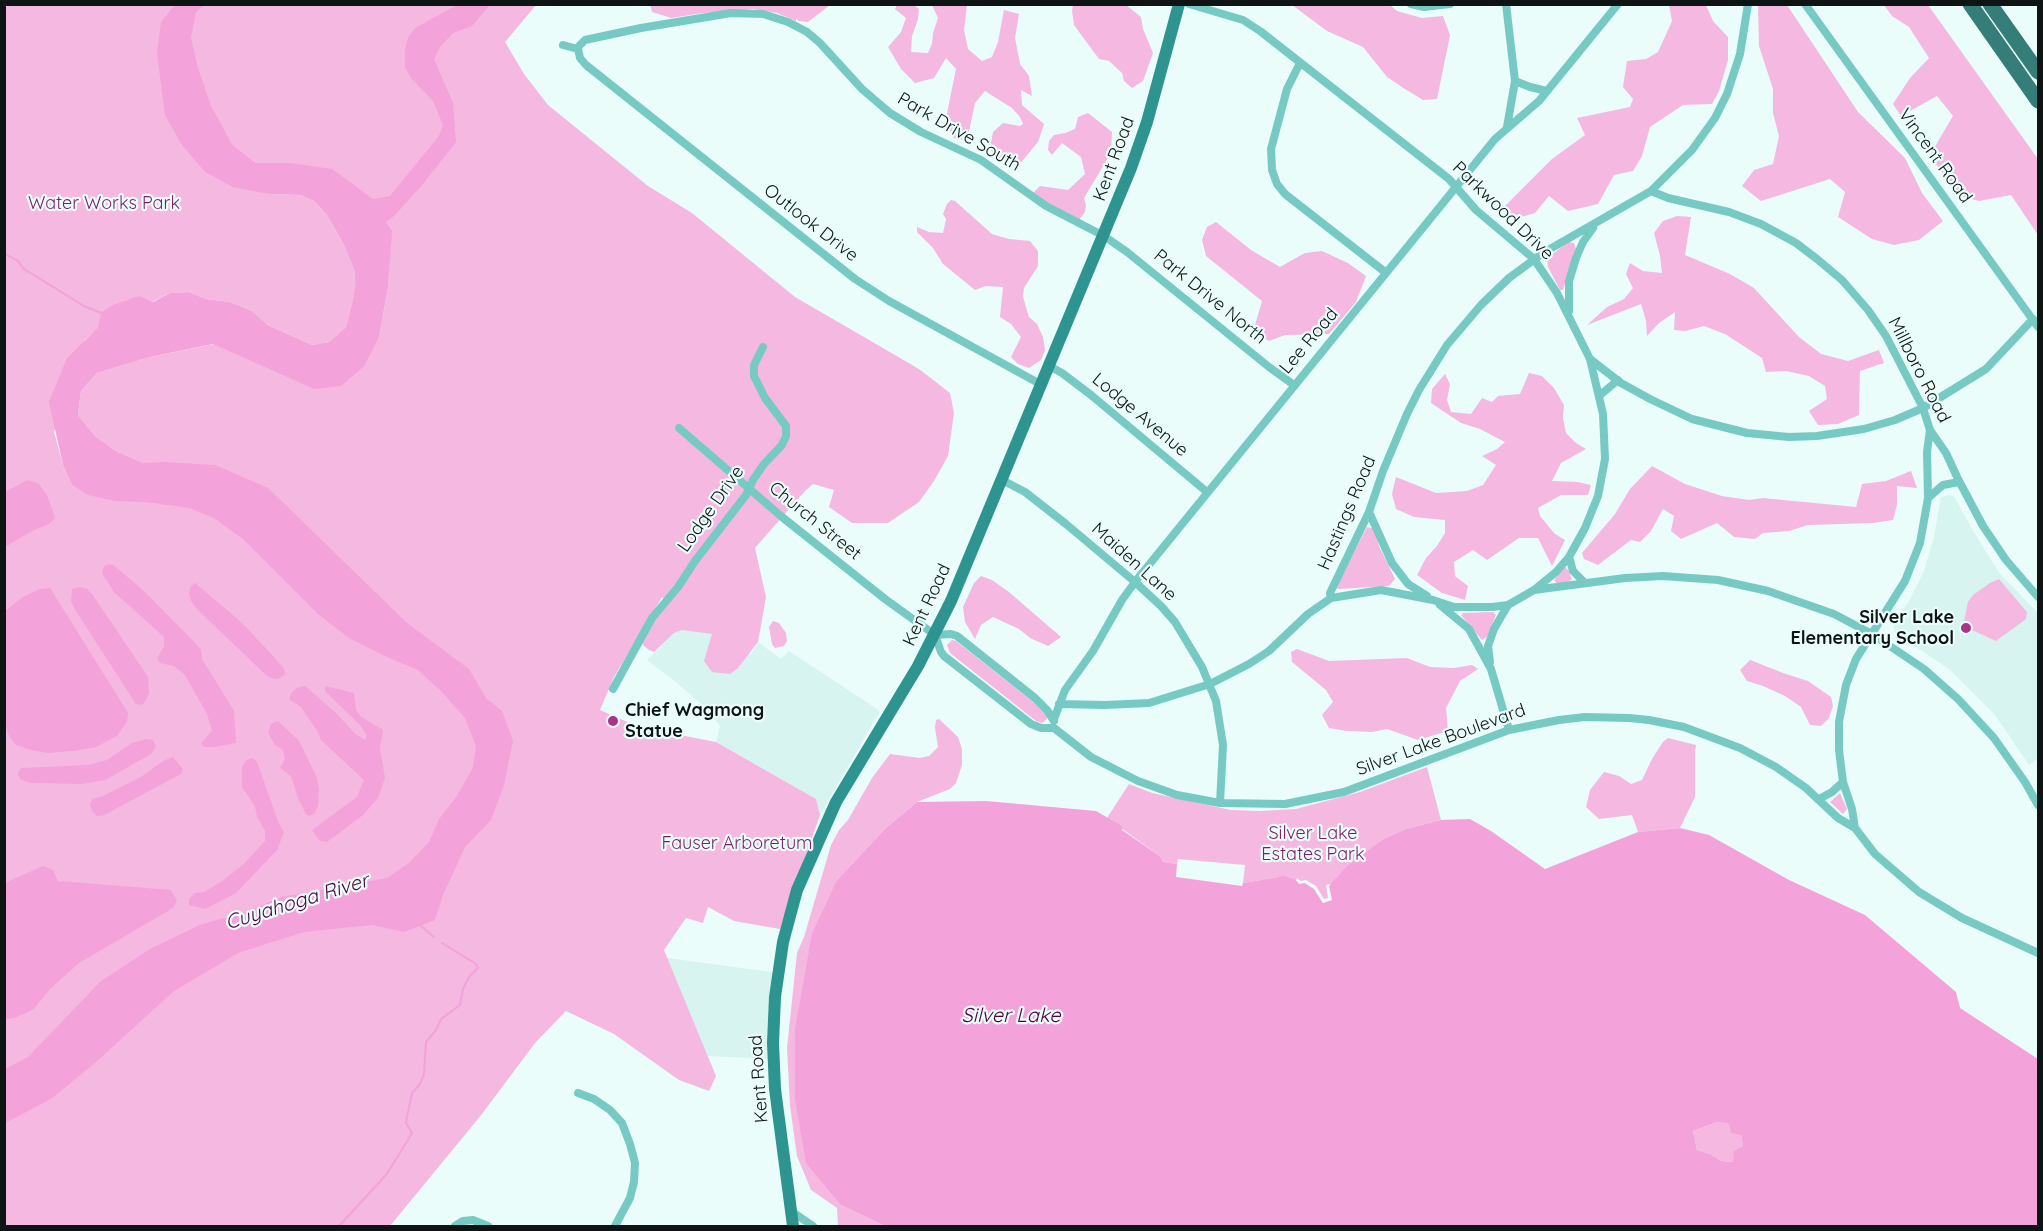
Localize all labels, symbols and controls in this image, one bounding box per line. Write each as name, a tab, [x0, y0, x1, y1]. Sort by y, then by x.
street label: Park Drive South	[893, 88, 1025, 176]
street label: Vincent Road	[1893, 104, 1977, 208]
street label: Kent Road	[1089, 114, 1139, 204]
street label: Parkwood Drive	[1448, 157, 1558, 265]
street label: Outlook Drive	[760, 179, 862, 267]
park label: Water Works Park	[28, 193, 180, 215]
street label: Park Drive North	[1149, 245, 1271, 349]
street label: Lee Road	[1275, 304, 1343, 378]
street label: Millboro Road	[1883, 314, 1955, 426]
street label: Lodge Avenue	[1088, 369, 1192, 461]
street label: Hastings Road	[1313, 453, 1381, 573]
street label: Lodge Drive	[673, 462, 749, 556]
street label: Church Street	[765, 477, 865, 565]
street label: Maiden Lane	[1087, 518, 1181, 606]
street label: Kent Road	[899, 561, 955, 649]
place label: Silver Lake Elementary School	[1790, 607, 1954, 650]
marker: Silver Lake Elementary School	[1959, 621, 1973, 635]
street label: Silver Lake Boulevard	[1353, 699, 1529, 781]
place label: Chief Wagmong Statue	[625, 700, 764, 742]
marker: Chief Wagmong Statue	[606, 714, 620, 728]
park label: Silver Lake Estates Park	[1261, 823, 1365, 866]
park label: Fauser Arboretum	[661, 833, 813, 855]
water label: Cuyahoga River	[222, 869, 372, 935]
water label: Silver Lake	[962, 1004, 1060, 1028]
street label: Kent Road	[745, 1034, 773, 1124]

